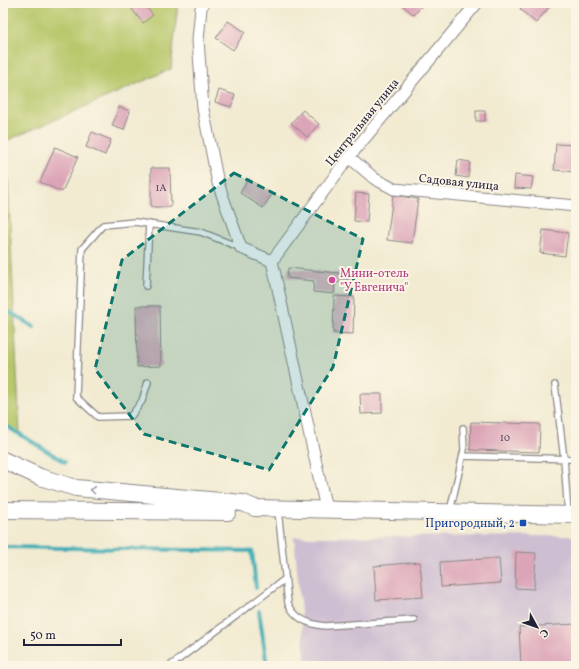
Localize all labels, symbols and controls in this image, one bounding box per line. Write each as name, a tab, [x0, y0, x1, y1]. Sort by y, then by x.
street label: Центральная улица	[322, 75, 403, 170]
street label: Садовая улица	[418, 171, 500, 195]
house number: 1А	[156, 181, 166, 195]
place label: Мини-отель "У Евгенича"	[340, 266, 409, 296]
marker: Мини-отель "У Евгенича"	[327, 275, 337, 285]
house number: 10	[500, 431, 510, 445]
one-way arrow	[90, 486, 96, 495]
place label: Пригородный, 2	[425, 516, 515, 532]
marker: Пригородный, 2	[518, 518, 528, 528]
north arrow	[517, 607, 557, 647]
scale bar	[24, 621, 121, 647]
text: С	[535, 625, 552, 640]
text: 50 m	[30, 628, 56, 644]

